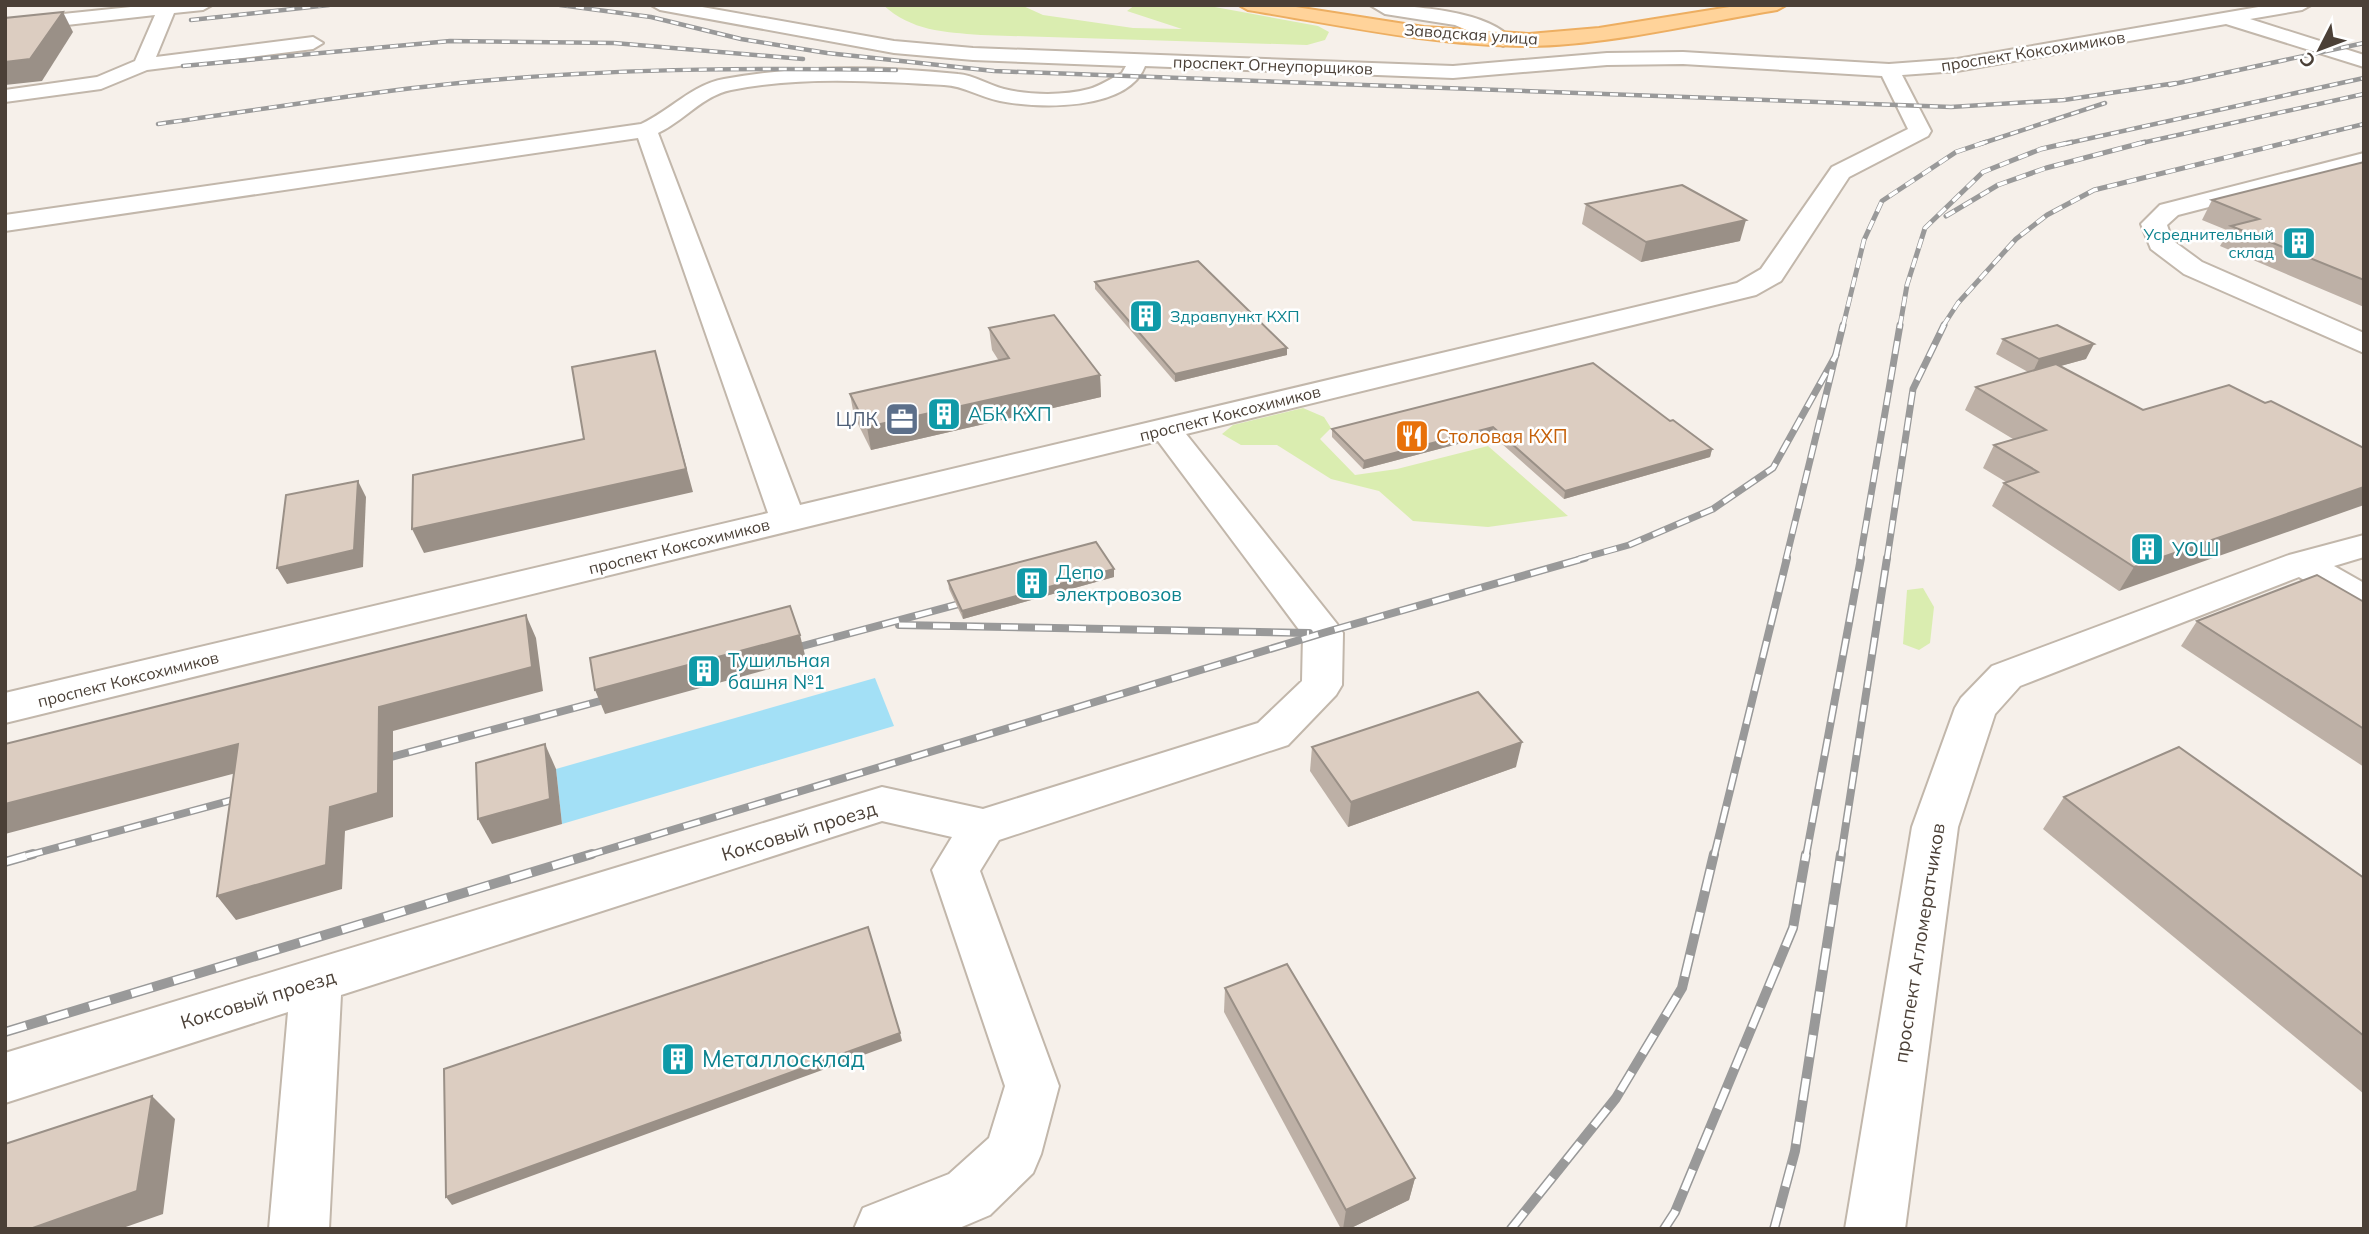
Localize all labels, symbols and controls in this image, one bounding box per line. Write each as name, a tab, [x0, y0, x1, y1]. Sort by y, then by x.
north arrow	[2285, 14, 2355, 84]
street label: Заводская улица	[1403, 19, 1539, 49]
street label: проспект Коксохимиков	[1940, 27, 2126, 75]
text: С	[2294, 48, 2321, 73]
street label: проспект Огнеупорщиков	[1173, 52, 1373, 78]
place label: Усреднительный склад	[2143, 224, 2274, 262]
building icon: Усреднительный склад	[2280, 224, 2318, 262]
building icon: Здравпункт КХП	[1127, 297, 1165, 335]
place label: Здравпункт КХП	[1170, 306, 1299, 326]
street label: проспект Коксохимиков	[1137, 381, 1323, 445]
building icon: АБК КХП	[925, 395, 963, 433]
office icon: ЦЛК	[883, 400, 921, 438]
place label: АБК КХП	[968, 402, 1052, 426]
place label: ЦЛК	[836, 407, 879, 431]
restaurant icon: Столовая КХП	[1393, 417, 1431, 455]
place label: Столовая КХП	[1436, 424, 1567, 448]
street label: проспект Коксохимиков	[586, 514, 772, 578]
building icon: УОШ	[2128, 530, 2166, 568]
place label: УОШ	[2171, 537, 2219, 561]
place label: Депо электровозов	[1056, 560, 1182, 606]
building icon: Депо электровозов	[1013, 564, 1051, 602]
street label: проспект Коксохимиков	[35, 647, 221, 711]
place label: Тушильная башня №1	[728, 648, 830, 694]
building icon: Тушильная башня №1	[685, 652, 723, 690]
street label: Коксовый проезд	[718, 796, 880, 866]
street label: проспект Агломератчиков	[1888, 821, 1950, 1065]
street label: Коксовый проезд	[177, 964, 339, 1034]
building icon: Металлосклад	[659, 1040, 697, 1078]
place label: Металлосклад	[702, 1044, 865, 1073]

